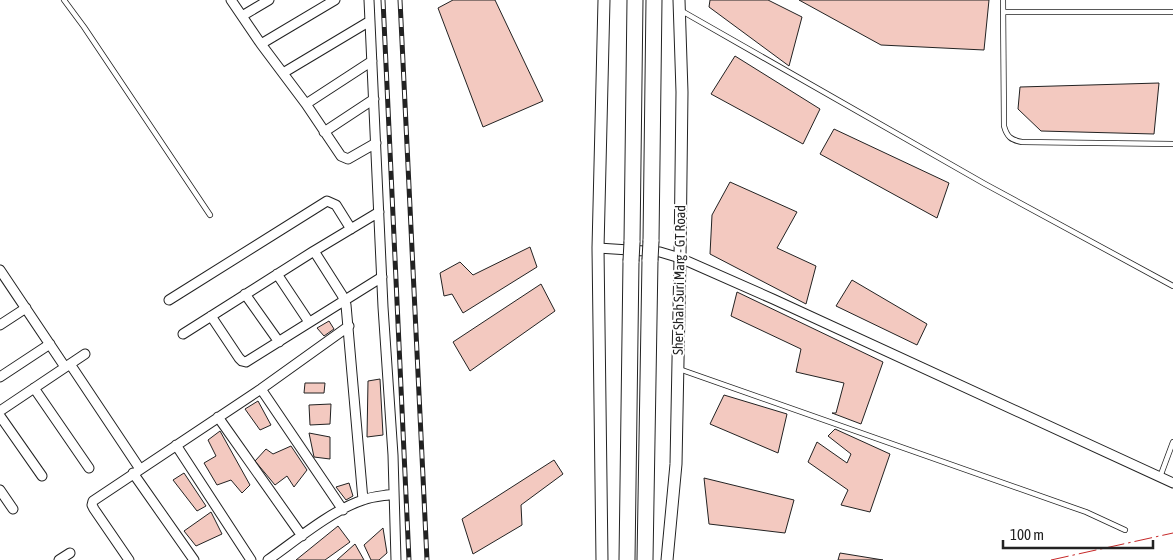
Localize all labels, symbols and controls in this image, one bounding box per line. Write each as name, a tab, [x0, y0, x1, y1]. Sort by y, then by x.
street label: Sher Shah Suri Marg - GT Road	[670, 205, 688, 355]
scale bar	[1003, 518, 1153, 550]
text: 100 m	[1010, 526, 1044, 543]

